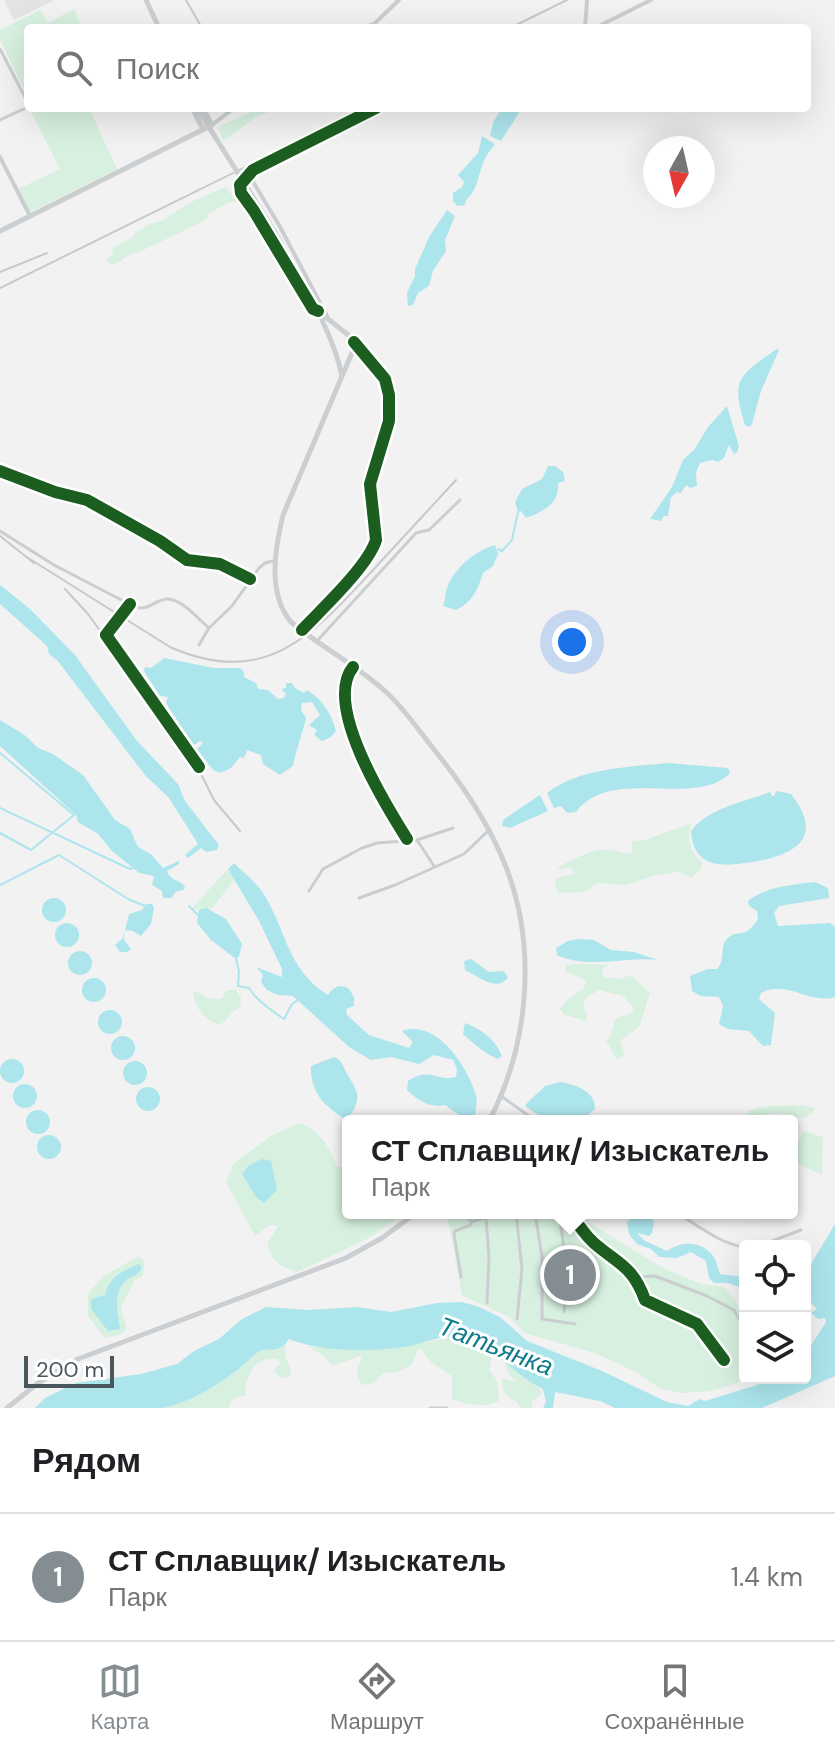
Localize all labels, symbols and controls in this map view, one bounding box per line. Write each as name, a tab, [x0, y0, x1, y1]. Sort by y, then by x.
search box	[24, 24, 811, 112]
icon: search	[52, 46, 96, 90]
text: Поиск	[116, 49, 199, 88]
north arrow	[643, 136, 715, 208]
your location	[552, 622, 592, 662]
popup	[342, 1115, 798, 1219]
text: СТ Сплавщик/ Изыскатель	[371, 1131, 769, 1170]
text: Парк	[371, 1170, 430, 1204]
map controls	[739, 1240, 811, 1384]
button: locate	[739, 1240, 811, 1312]
pin: 1	[544, 1245, 596, 1305]
water label: Татьянка	[434, 1309, 558, 1383]
button: layers	[739, 1312, 811, 1384]
scale bar	[24, 1352, 114, 1388]
text: 200 m	[36, 1355, 104, 1384]
text: Рядом	[32, 1438, 141, 1483]
text: СТ Сплавщик/ Изыскатель	[108, 1541, 506, 1580]
text: 1	[53, 1560, 63, 1594]
text: 1.4 km	[731, 1560, 803, 1594]
text: Парк	[108, 1580, 167, 1614]
tab: Карта	[90, 1659, 149, 1736]
tab: Маршрут	[330, 1659, 424, 1736]
tab: Сохранённые	[605, 1659, 745, 1736]

